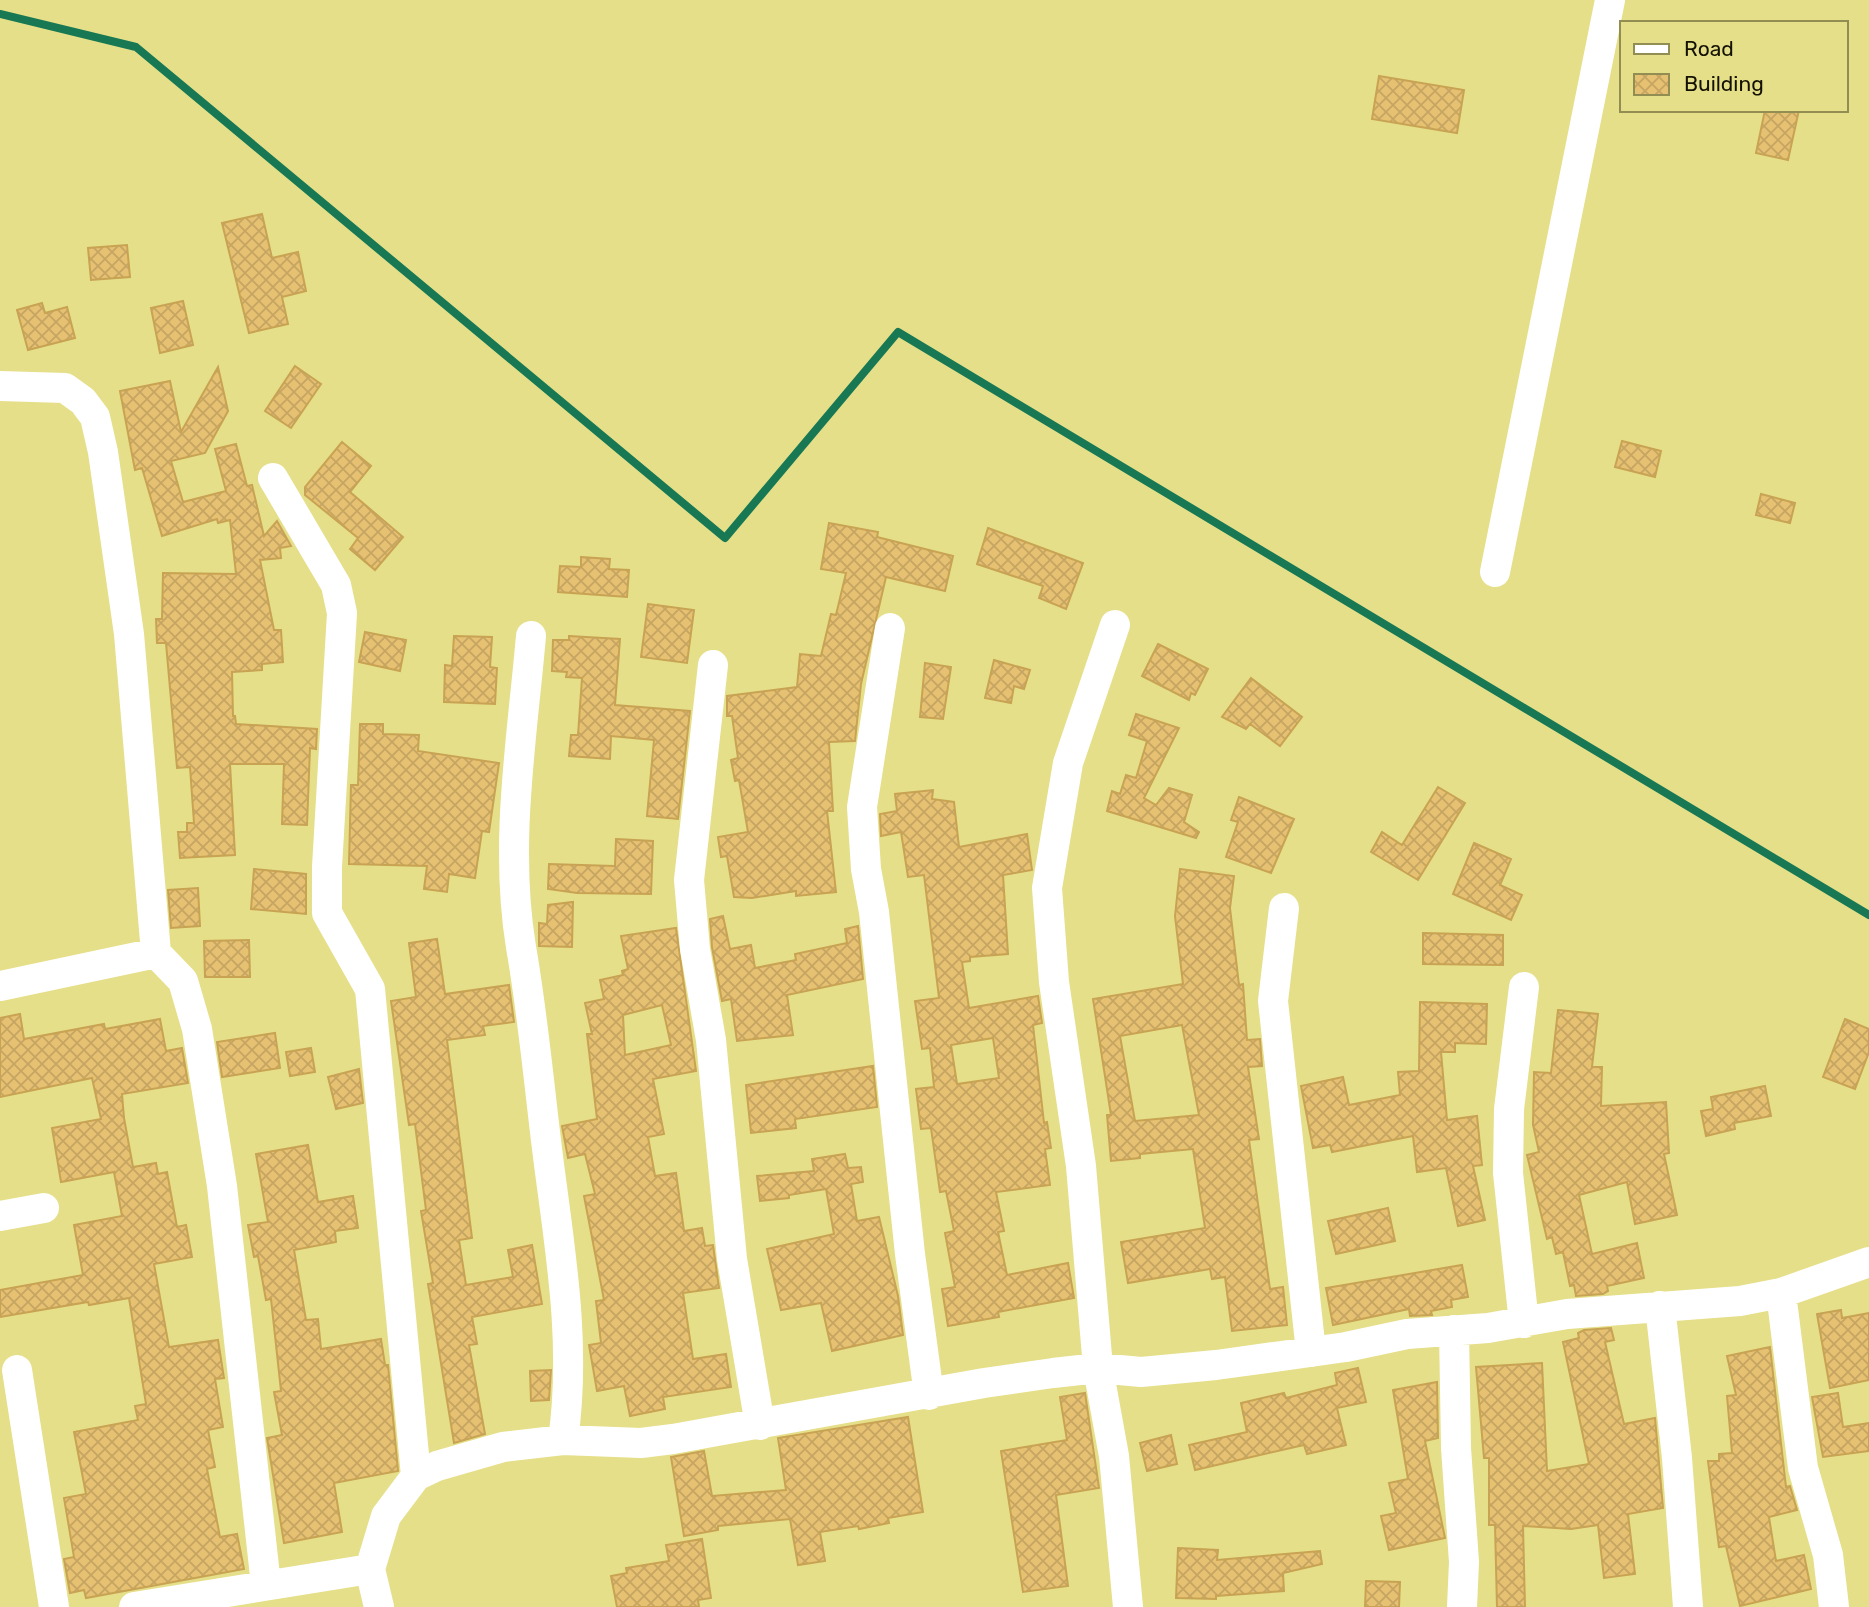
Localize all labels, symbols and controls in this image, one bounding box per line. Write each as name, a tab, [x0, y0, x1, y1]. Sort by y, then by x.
legend	[1620, 21, 1848, 112]
text: Road	[1684, 36, 1734, 61]
text: Building	[1684, 71, 1764, 96]

